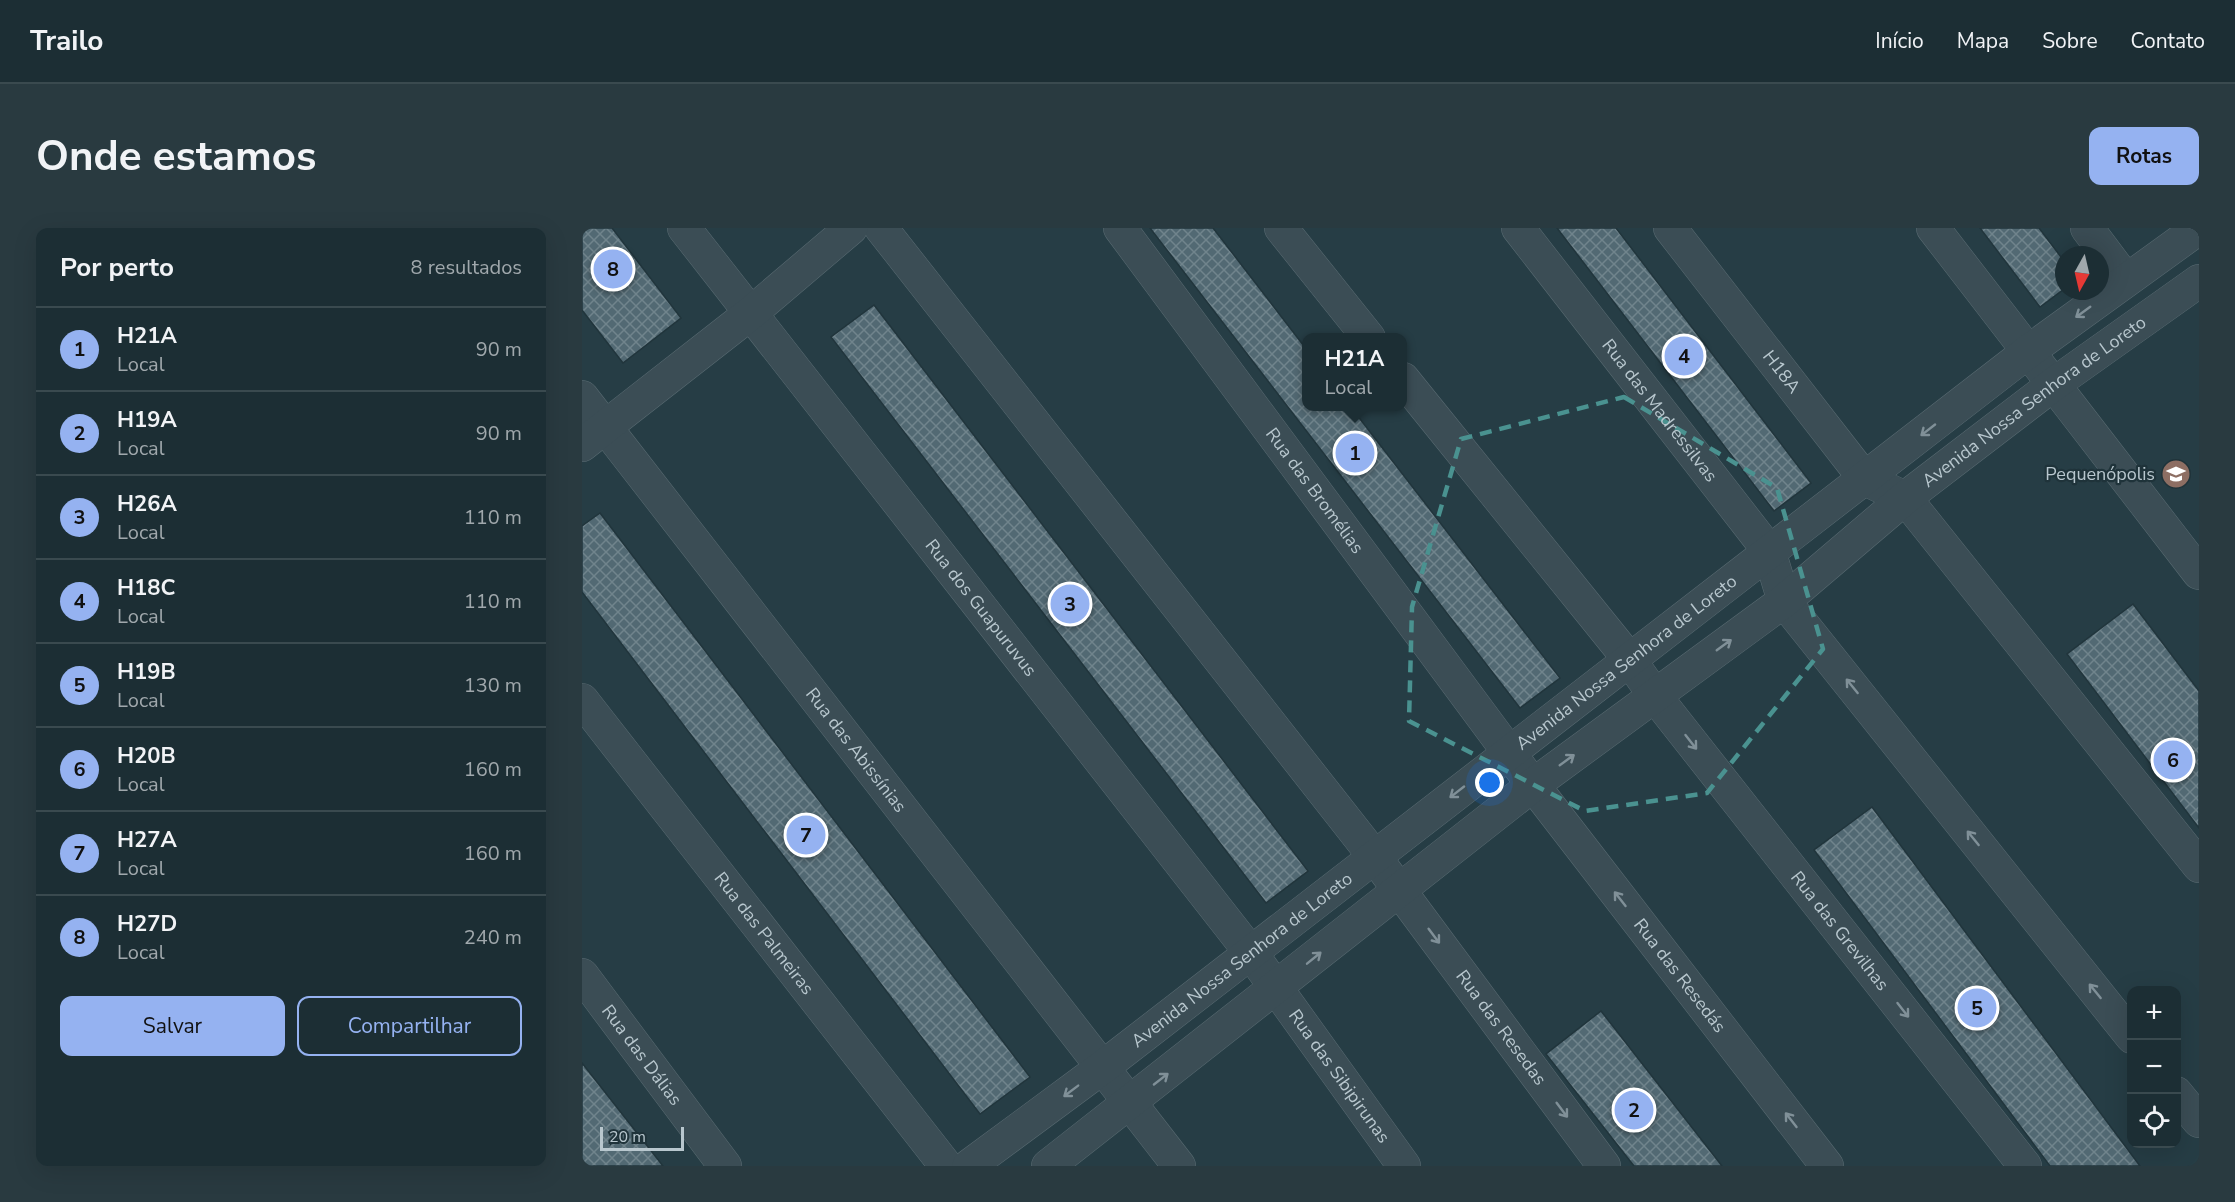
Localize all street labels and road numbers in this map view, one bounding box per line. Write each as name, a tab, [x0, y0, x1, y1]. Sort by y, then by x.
street label: Avenida Nossa Senhora de Loreto	[1917, 310, 2151, 493]
street label: Rua das Madressilvas	[1597, 334, 1723, 487]
street label: H18A	[1757, 345, 1806, 398]
street label: Rua das Bromélias	[1260, 423, 1369, 558]
street label: Rua dos Guapuruvus	[920, 534, 1042, 681]
street label: Avenida Nossa Senhora de Loreto	[1511, 569, 1742, 756]
street label: Rua das Abissínias	[800, 683, 912, 817]
street label: Rua das Grevilhas	[1785, 866, 1894, 996]
street label: Rua das Palmeiras	[709, 867, 820, 999]
street label: Avenida Nossa Senhora de Loreto	[1126, 867, 1357, 1053]
street label: Rua das Resedás	[1628, 913, 1732, 1037]
street label: Rua das Resedas	[1450, 965, 1552, 1090]
street label: Rua das Dálias	[596, 1000, 688, 1110]
street label: Rua das Sibipirunas	[1283, 1004, 1396, 1148]

